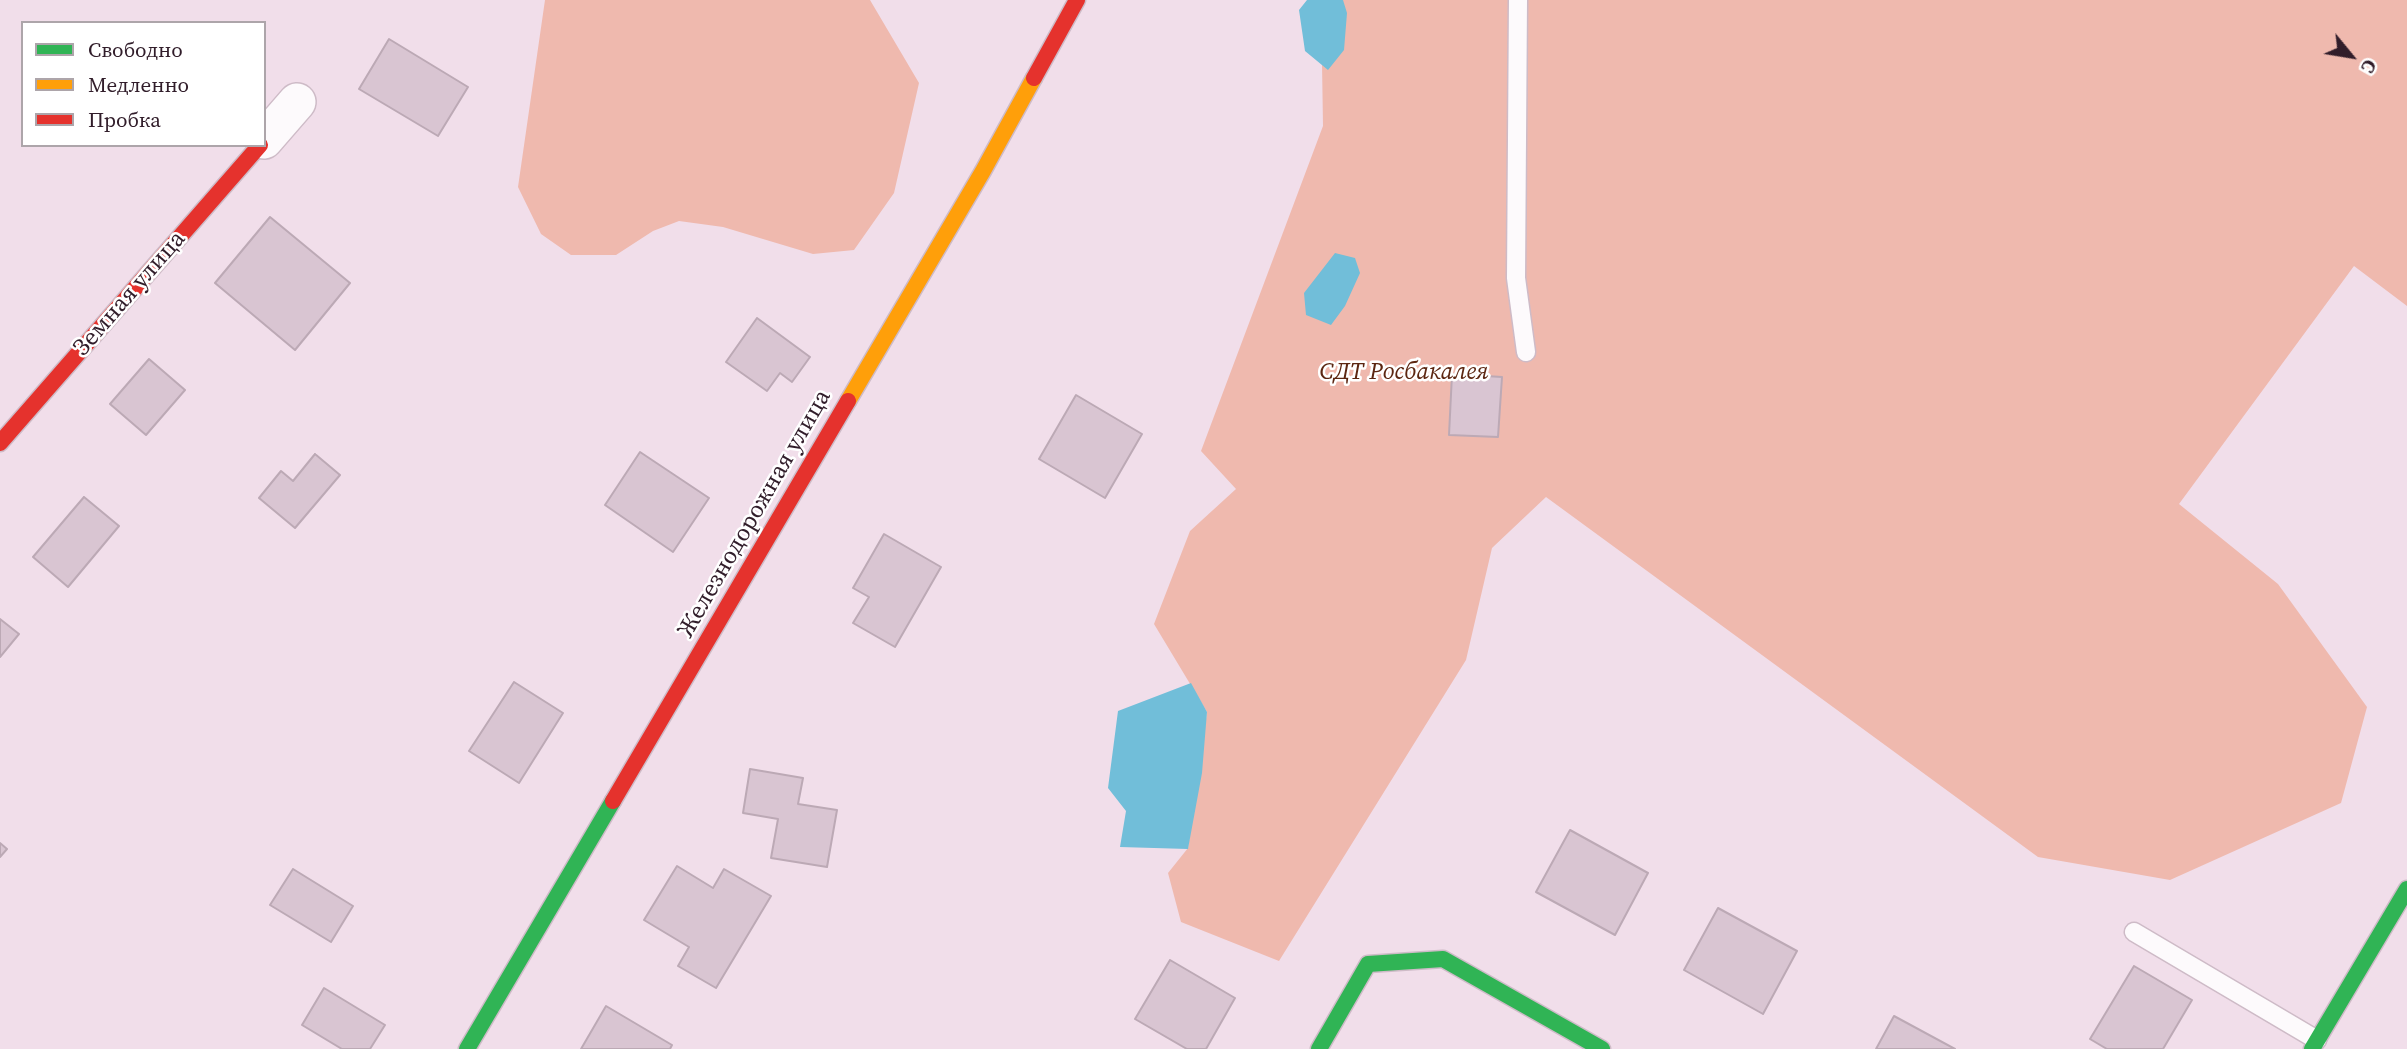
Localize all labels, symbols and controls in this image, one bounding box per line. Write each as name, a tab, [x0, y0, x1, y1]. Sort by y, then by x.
legend	[21, 21, 266, 147]
north arrow	[2316, 21, 2386, 91]
text: Свободно	[88, 35, 183, 64]
text: С	[2355, 55, 2383, 78]
text: Медленно	[88, 70, 189, 99]
text: Пробка	[88, 105, 161, 134]
street label: Земная улица	[68, 225, 192, 363]
park label: СДТ Росбакалея	[1320, 359, 1488, 387]
street label: Железнодорожная улица	[672, 385, 838, 643]

